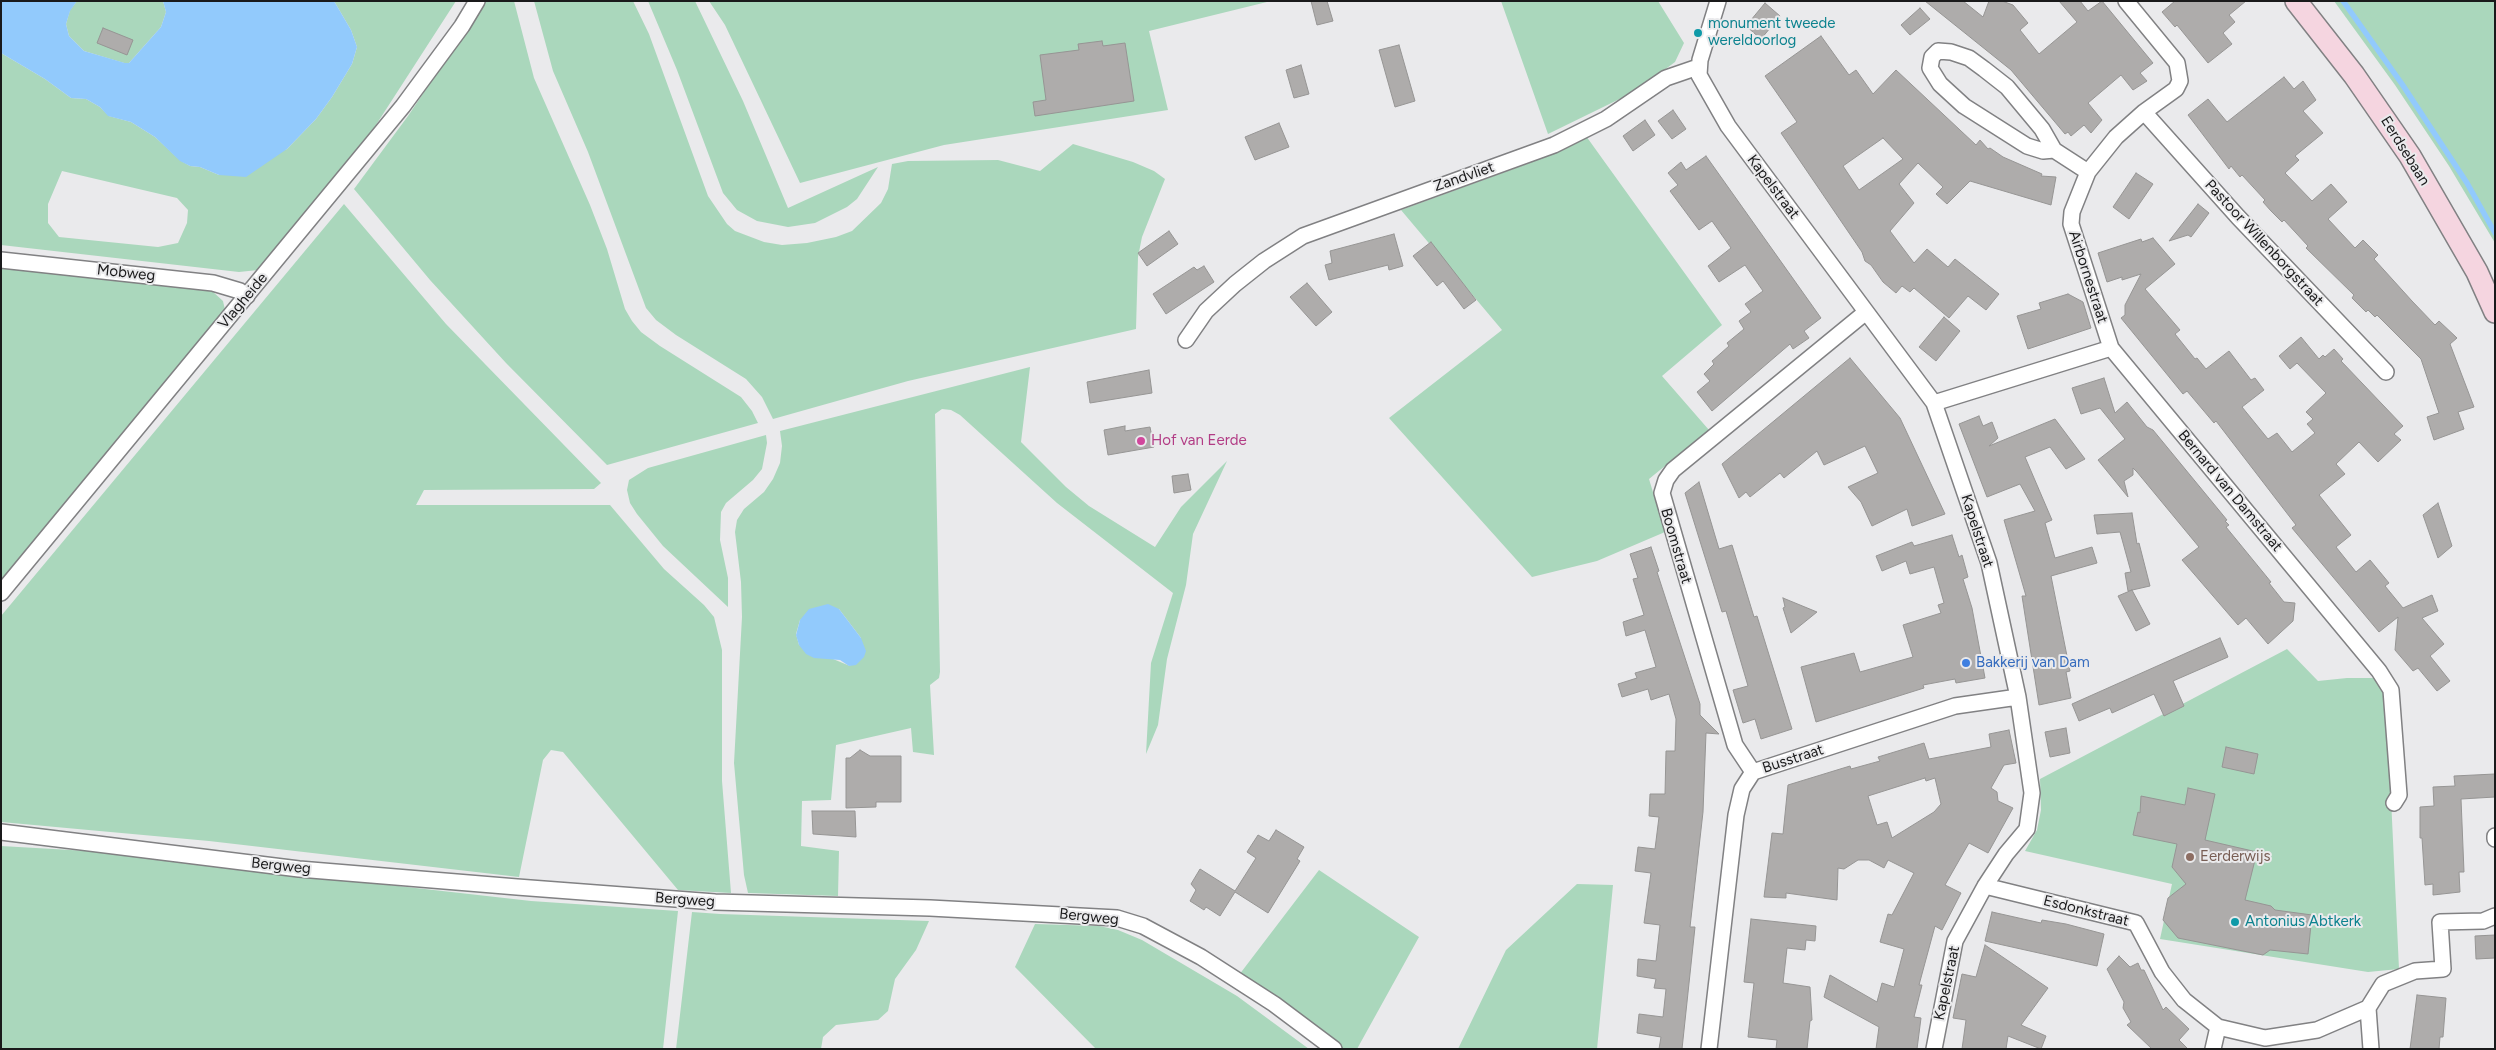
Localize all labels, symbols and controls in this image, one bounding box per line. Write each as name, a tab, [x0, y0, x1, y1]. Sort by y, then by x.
place label: monument tweede wereldoorlog	[1708, 15, 1836, 50]
marker: monument tweede wereldoorlog	[1692, 27, 1704, 39]
street label: Eerdsebaan	[2377, 113, 2433, 189]
street label: Kapelstraat	[1743, 151, 1803, 223]
street label: Zandvliet	[1431, 158, 1497, 196]
street label: Pastoor Willenborgstraat	[2201, 176, 2327, 310]
street label: Airbornestraat	[2065, 228, 2111, 326]
street label: Mobweg	[96, 261, 156, 285]
street label: Vlagheide	[215, 269, 271, 333]
street label: Bernard van Damstraat	[2174, 427, 2286, 555]
place label: Hof van Eerde	[1151, 432, 1247, 450]
marker: Hof van Eerde	[1135, 435, 1147, 447]
street label: Kapelstraat	[1957, 492, 1997, 570]
street label: Boomstraat	[1657, 506, 1695, 586]
place label: Bakkerij van Dam	[1976, 654, 2090, 672]
marker: Bakkerij van Dam	[1960, 657, 1972, 669]
street label: Busstraat	[1760, 741, 1826, 777]
place label: Eerderwijs	[2200, 848, 2270, 866]
marker: Eerderwijs	[2184, 851, 2196, 863]
street label: Bergweg	[250, 854, 312, 878]
street label: Bergweg	[655, 889, 715, 911]
street label: Esdonkstraat	[2041, 892, 2131, 930]
street label: Bergweg	[1058, 905, 1120, 929]
place label: Antonius Abtkerk	[2245, 913, 2361, 931]
marker: Antonius Abtkerk	[2229, 916, 2241, 928]
street label: Kapelstraat	[1930, 944, 1964, 1022]

